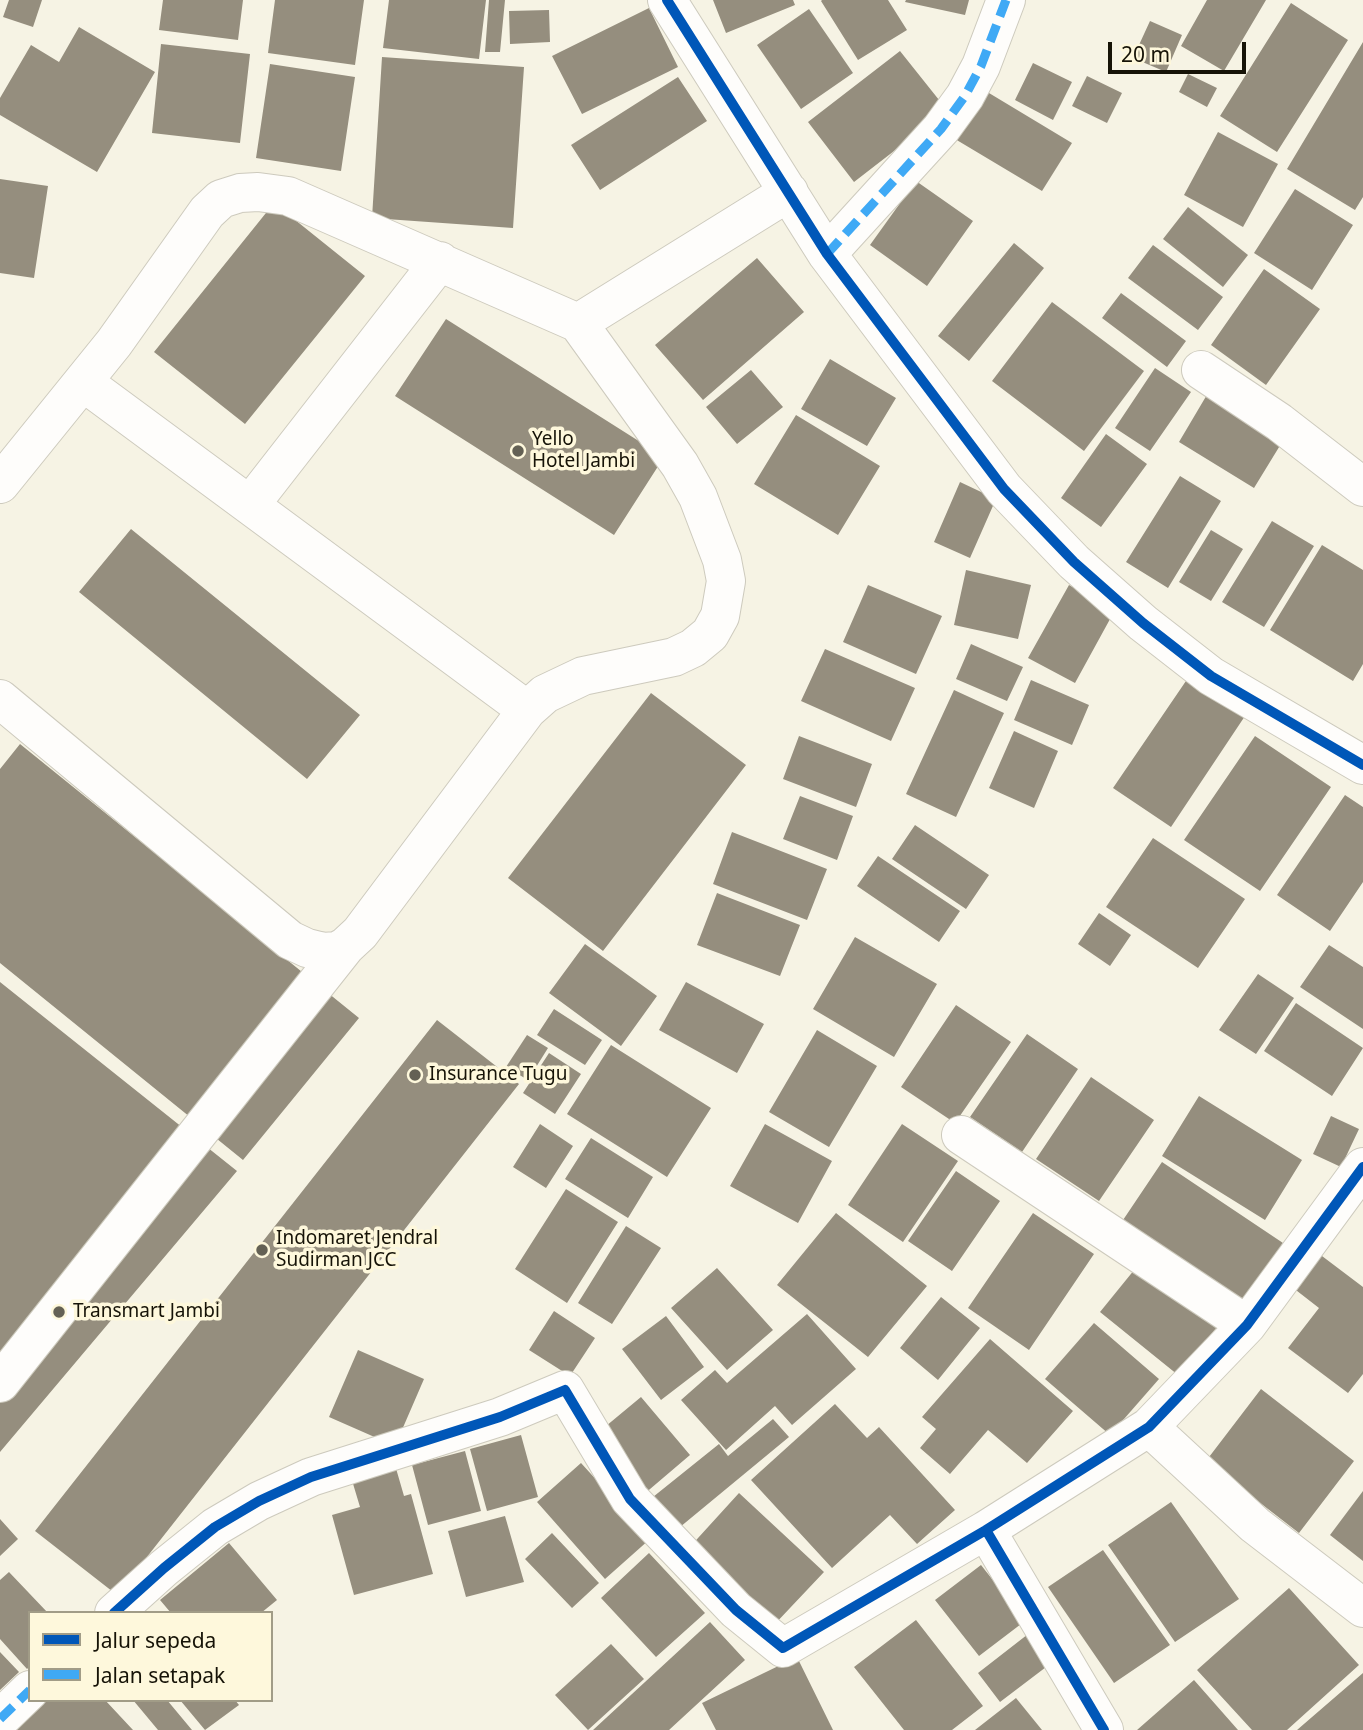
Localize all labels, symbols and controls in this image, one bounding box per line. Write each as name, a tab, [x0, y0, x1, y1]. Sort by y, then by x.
scale bar	[1111, 28, 1249, 72]
text: 20 m	[1121, 40, 1170, 68]
place label: Yello Hotel Jambi	[532, 429, 635, 473]
marker: Yello Hotel Jambi	[510, 443, 526, 459]
place label: Insurance Tugu	[429, 1064, 567, 1086]
marker: Insurance Tugu	[407, 1067, 423, 1083]
place label: Indomaret Jendral Sudirman JCC	[276, 1228, 438, 1272]
marker: Indomaret Jendral Sudirman JCC	[254, 1242, 270, 1258]
place label: Transmart Jambi	[73, 1301, 220, 1323]
marker: Transmart Jambi	[51, 1304, 67, 1320]
legend	[28, 1611, 273, 1702]
text: Jalur sepeda	[95, 1626, 216, 1654]
text: Jalan setapak	[95, 1661, 225, 1689]

